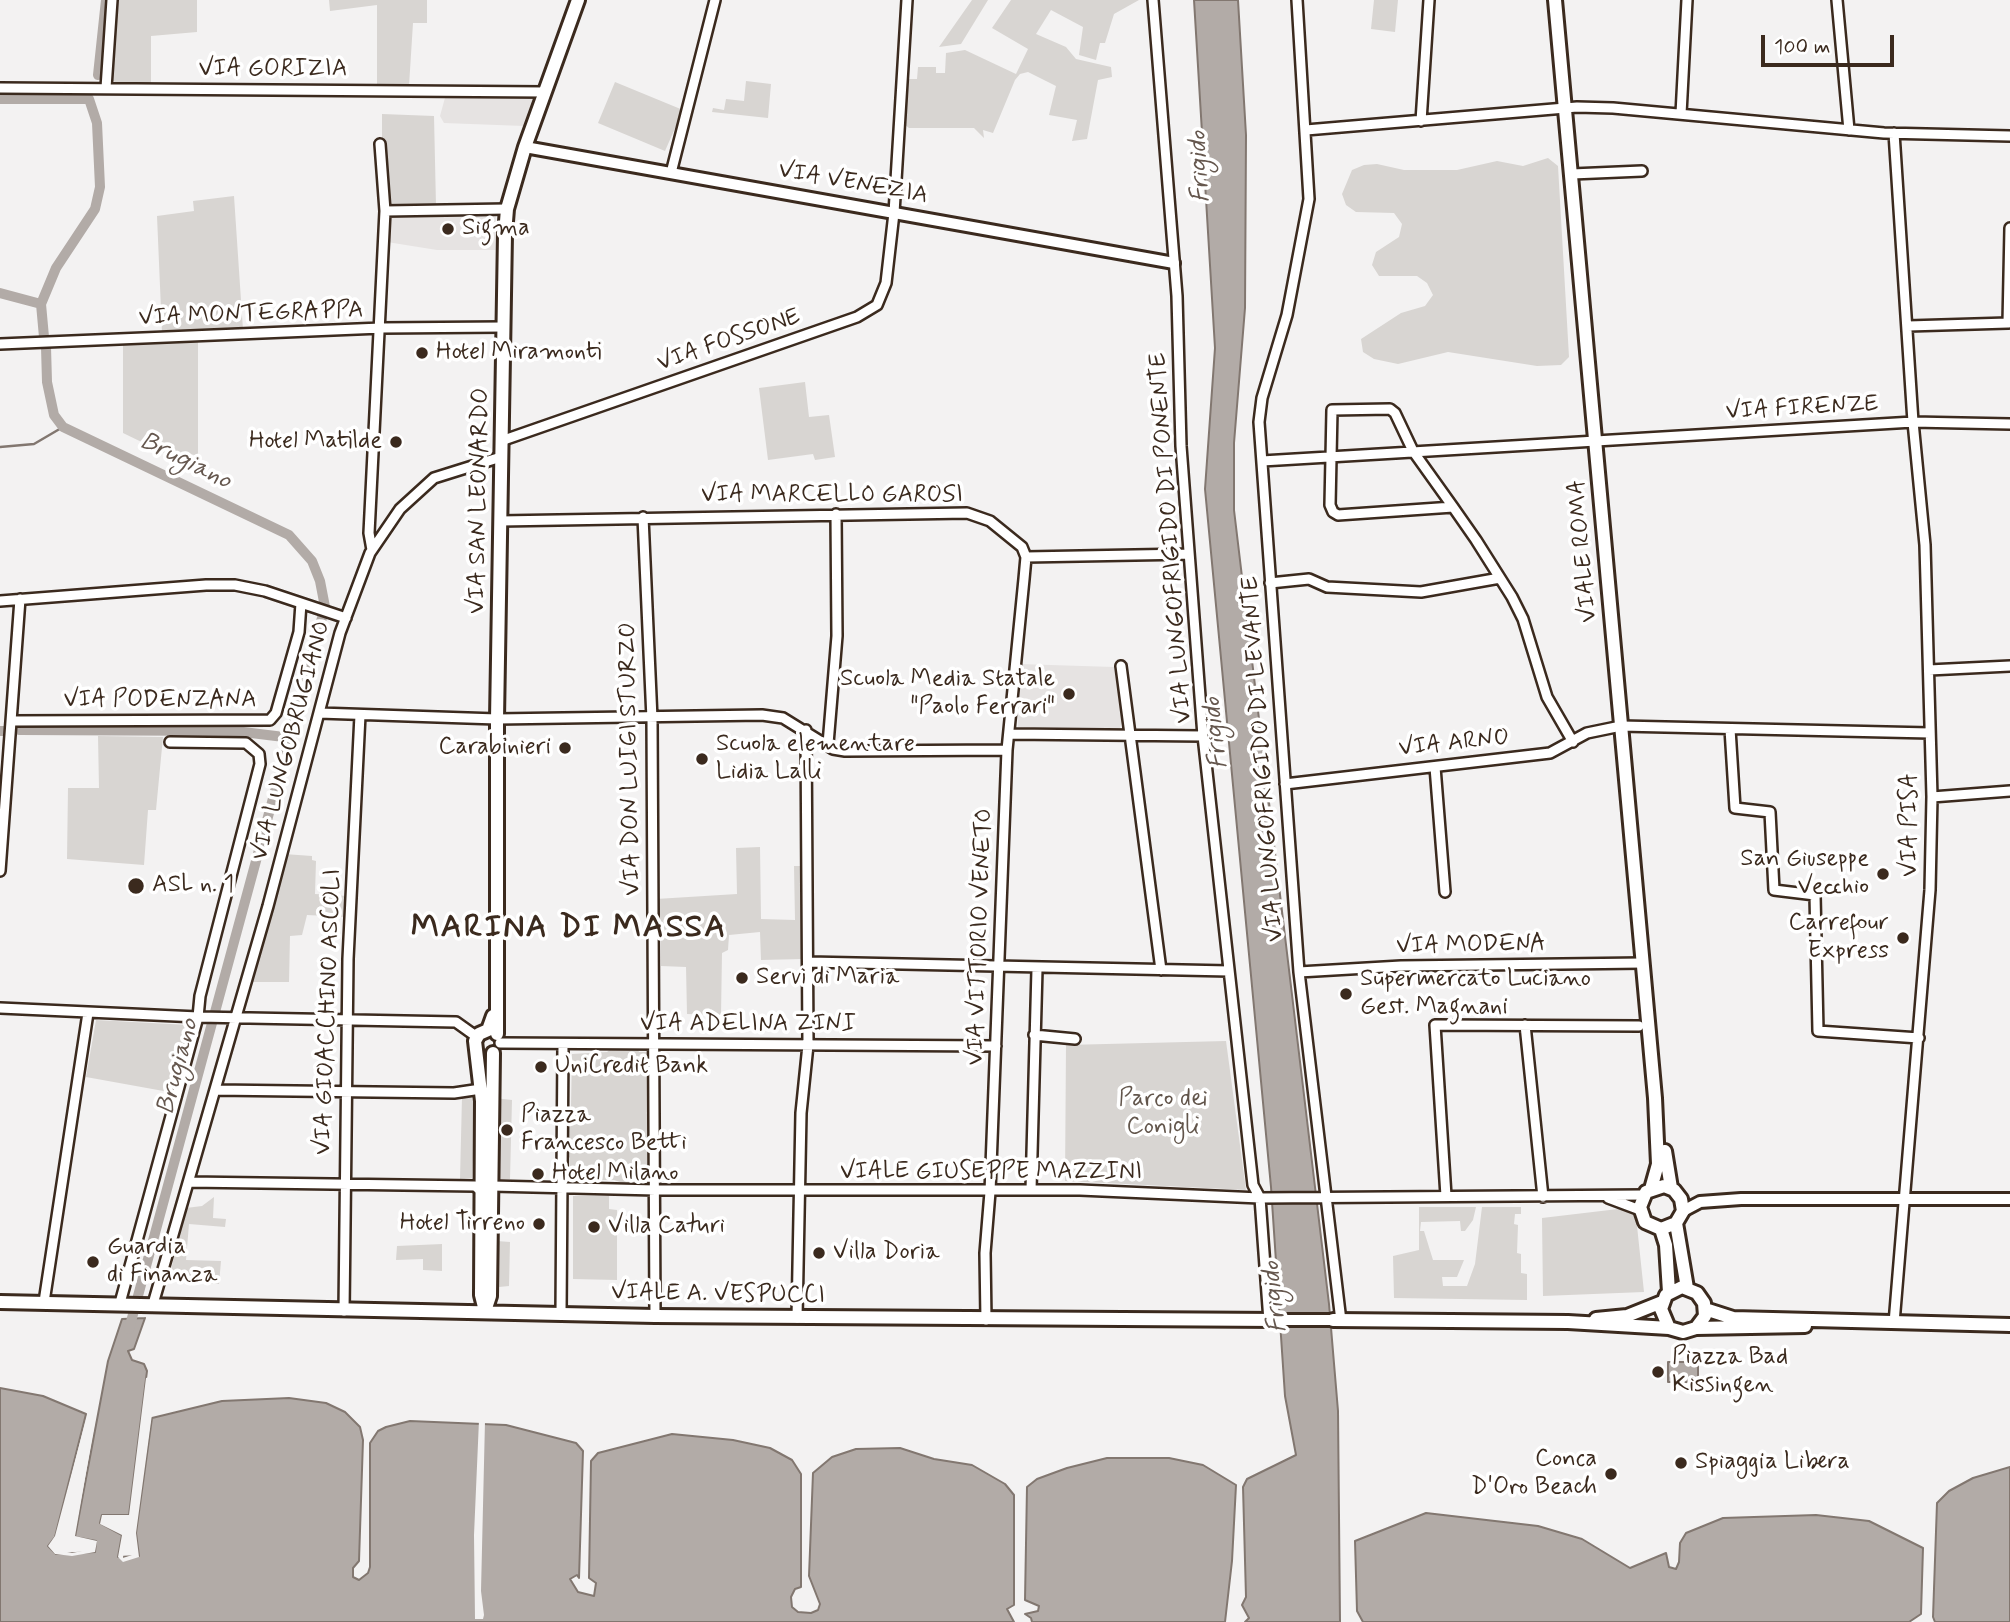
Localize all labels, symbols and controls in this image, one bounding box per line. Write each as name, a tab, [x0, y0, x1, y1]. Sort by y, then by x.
scale bar	[1765, 21, 1898, 65]
text: 100 m	[1774, 33, 1830, 61]
street label: VIA GORIZIA	[198, 56, 348, 84]
water label: Frigido	[1184, 130, 1218, 204]
street label: VIA VENEZIA	[776, 157, 930, 211]
place label: Sigma	[462, 215, 530, 243]
marker: Sigma	[440, 221, 456, 237]
street label: VIA MONTEGRAPPA	[138, 297, 364, 333]
street label: VIA FOSSONE	[654, 303, 804, 379]
place label: Hotel Miramonti	[436, 339, 602, 367]
marker: Hotel Miramonti	[414, 345, 430, 361]
street label: VIA LUNGOFRIGIDO DI PONENTE	[1145, 352, 1199, 724]
street label: VIA SAN LEONARDO	[464, 387, 496, 615]
street label: VIA FIRENZE	[1725, 391, 1879, 427]
water label: Brugiano	[134, 426, 236, 498]
place label: Hotel Matilde	[249, 428, 382, 456]
marker: Hotel Matilde	[388, 434, 404, 450]
street label: VIALE ROMA	[1563, 478, 1605, 624]
street label: VIA MARCELLO GAROSI	[701, 482, 963, 510]
street label: VIA LUNGOFRIGIDO DI LEVANTE	[1237, 575, 1291, 943]
street label: VIA LUNGOBRUGIANO	[246, 618, 338, 864]
street label: VIA DON LUIGI STURZO	[614, 622, 648, 896]
place label: Scuola Media Statale "Paolo Ferrari"	[840, 666, 1055, 722]
marker: Scuola Media Statale "Paolo Ferrari"	[1061, 686, 1077, 702]
street label: VIA PODENZANA	[63, 687, 257, 715]
water label: Frigido	[1198, 696, 1236, 770]
street label: VIA ARNO	[1397, 724, 1511, 764]
place label: Scuola elementare Lidia Lalli	[716, 731, 915, 787]
place label: Carabinieri	[438, 734, 551, 762]
marker: Carabinieri	[557, 740, 573, 756]
marker: Scuola elementare Lidia Lalli	[694, 751, 710, 767]
street label: VIA PISA	[1897, 773, 1925, 877]
street label: VIA VITTORIO VENETO	[962, 808, 1000, 1066]
place label: San Giuseppe Vecchio	[1740, 846, 1869, 902]
marker: San Giuseppe Vecchio	[1875, 866, 1891, 882]
street label: VIA GIOACCHINO ASCOLI	[310, 868, 348, 1156]
place label: ASL n. 1	[152, 872, 234, 900]
marker: ASL n. 1	[126, 876, 146, 896]
district label: MARINA DI MASSA	[413, 910, 725, 948]
place label: Carrefour Express	[1788, 910, 1889, 966]
street label: VIA MODENA	[1396, 930, 1546, 962]
marker: Carrefour Express	[1895, 930, 1911, 946]
place label: Servi di Maria	[756, 964, 899, 992]
place label: Supermercato Luciano Gest. Magnani	[1360, 966, 1591, 1022]
marker: Servi di Maria	[734, 970, 750, 986]
marker: Supermercato Luciano Gest. Magnani	[1338, 986, 1354, 1002]
street label: VIA ADELINA ZINI	[640, 1011, 856, 1039]
water label: Brugiano	[151, 1016, 207, 1118]
place label: UniCredit Bank	[555, 1053, 708, 1081]
marker: UniCredit Bank	[533, 1059, 549, 1075]
park label: Parco dei Conigli	[1118, 1086, 1208, 1142]
place label: Piazza Francesco Betti	[521, 1102, 687, 1158]
marker: Piazza Francesco Betti	[499, 1122, 515, 1138]
street label: VIALE GIUSEPPE MAZZINI	[840, 1159, 1142, 1187]
place label: Hotel Milano	[552, 1160, 679, 1188]
marker: Hotel Milano	[530, 1166, 546, 1182]
place label: Hotel Tirreno	[400, 1210, 525, 1238]
place label: Villa Caturi	[608, 1213, 725, 1241]
marker: Hotel Tirreno	[531, 1216, 547, 1232]
marker: Villa Caturi	[586, 1219, 602, 1235]
place label: Guardia di Finanza	[107, 1234, 217, 1290]
place label: Villa Doria	[833, 1239, 940, 1267]
marker: Villa Doria	[811, 1245, 827, 1261]
marker: Guardia di Finanza	[85, 1254, 101, 1270]
water label: Frigido	[1257, 1260, 1295, 1334]
street label: VIALE A. VESPUCCI	[611, 1279, 825, 1311]
place label: Piazza Bad Kissingen	[1672, 1344, 1788, 1400]
marker: Piazza Bad Kissingen	[1650, 1364, 1666, 1380]
place label: Conca D'Oro Beach	[1471, 1446, 1597, 1502]
place label: Spiaggia Libera	[1695, 1449, 1850, 1477]
marker: Spiaggia Libera	[1673, 1455, 1689, 1471]
marker: Conca D'Oro Beach	[1603, 1466, 1619, 1482]

